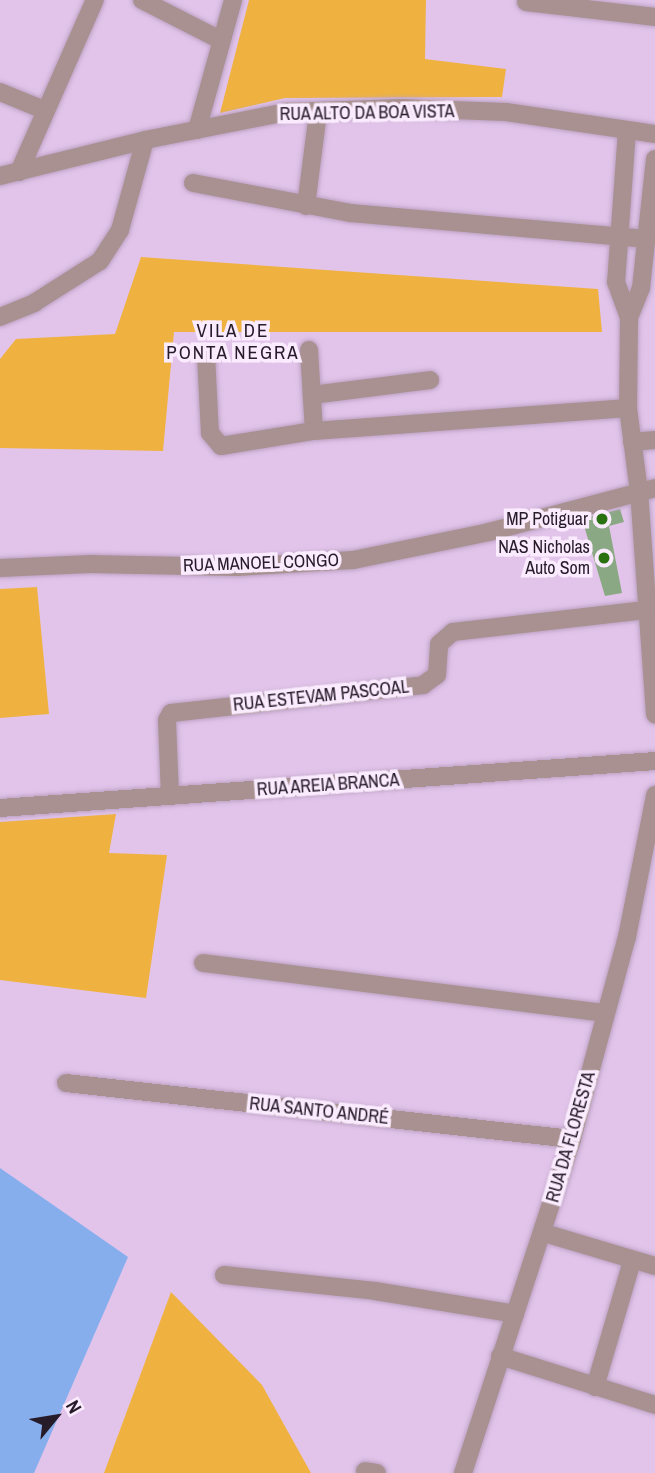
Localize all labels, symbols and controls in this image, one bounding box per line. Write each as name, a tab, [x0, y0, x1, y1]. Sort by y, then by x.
street label: RUA ALTO DA BOA VISTA	[278, 101, 456, 125]
district label: VILA DE PONTA NEGRA	[167, 320, 299, 364]
place label: MP Potiguar	[506, 508, 588, 530]
marker: MP Potiguar	[594, 511, 610, 527]
place label: NAS Nicholas Auto Som	[498, 537, 590, 580]
street label: RUA MANOEL CONGO	[182, 549, 340, 577]
marker: NAS Nicholas Auto Som	[596, 550, 612, 566]
street label: RUA ESTEVAM PASCOAL	[232, 676, 410, 716]
street label: RUA AREIA BRANCA	[255, 769, 401, 801]
street label: RUA DA FLORESTA	[542, 1068, 600, 1206]
street label: RUA SANTO ANDRÉ	[247, 1093, 391, 1129]
north arrow	[21, 1382, 91, 1452]
text: N	[60, 1395, 88, 1418]

